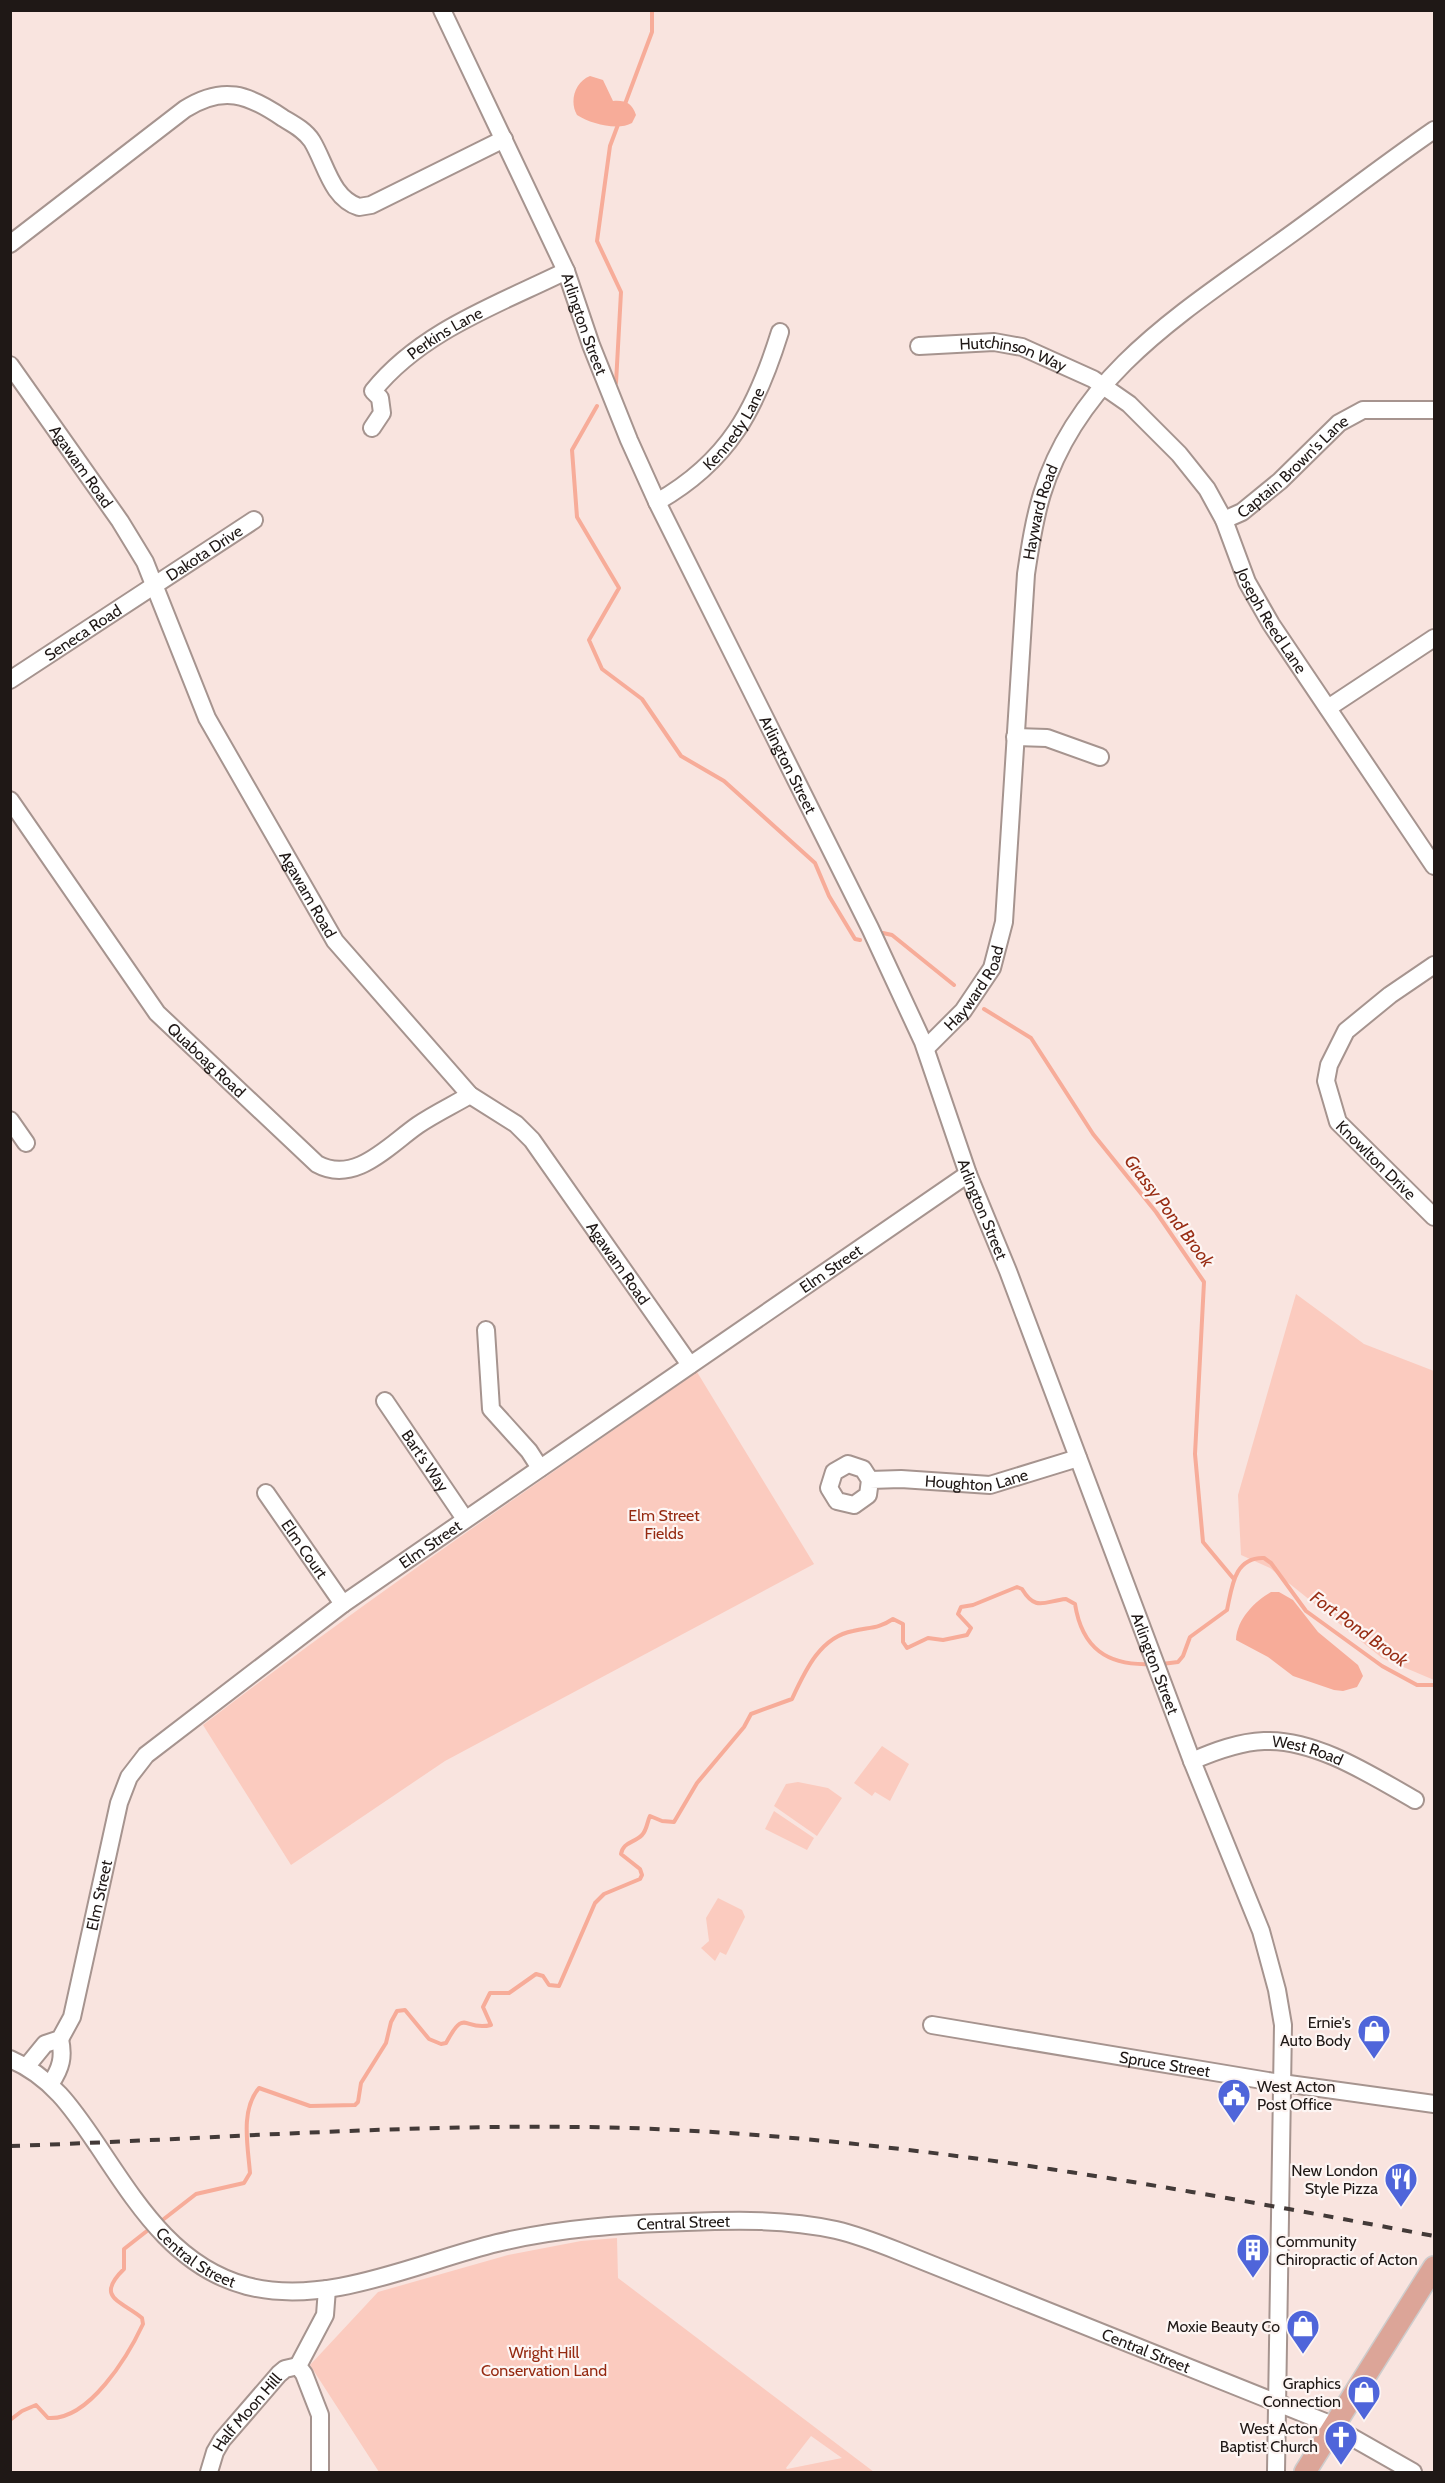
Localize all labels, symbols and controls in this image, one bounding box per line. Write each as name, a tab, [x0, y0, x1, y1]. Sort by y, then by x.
street label: Arlington Street	[557, 271, 611, 378]
street label: Perkins Lane	[403, 303, 486, 363]
street label: Hutchinson Way	[959, 333, 1069, 376]
street label: Kennedy Lane	[699, 385, 769, 474]
street label: Captain Brown's Lane	[1233, 411, 1351, 522]
street label: Agawam Road	[45, 422, 117, 512]
street label: Hayward Road	[1019, 462, 1062, 561]
street label: Dakota Drive	[163, 521, 246, 585]
street label: Joseph Reed Lane	[1232, 565, 1310, 677]
street label: Seneca Road	[41, 601, 125, 665]
street label: Arlington Street	[755, 713, 821, 817]
street label: Agawam Road	[275, 848, 340, 941]
street label: Hayward Road	[940, 944, 1007, 1035]
street label: Quaboag Road	[163, 1019, 249, 1101]
street label: Knowlton Drive	[1332, 1117, 1420, 1204]
water label: Grassy Pond Brook	[1120, 1151, 1219, 1273]
street label: Arlington Street	[954, 1157, 1011, 1263]
street label: Agawam Road	[582, 1218, 654, 1308]
street label: Elm Street	[796, 1241, 866, 1297]
street label: Bart's Way	[397, 1426, 453, 1495]
street label: Houghton Lane	[924, 1465, 1030, 1495]
park label: Elm Street Fields	[628, 1506, 700, 1543]
street label: Elm Court	[277, 1516, 332, 1583]
street label: Elm Street	[396, 1516, 466, 1573]
water label: Fort Pond Brook	[1306, 1586, 1413, 1672]
street label: Arlington Street	[1127, 1610, 1183, 1718]
street label: West Road	[1271, 1732, 1346, 1769]
street label: Elm Street	[82, 1858, 116, 1932]
place label: Ernie's Auto Body	[1280, 2013, 1351, 2050]
shop icon: Ernie's Auto Body	[1356, 2013, 1392, 2060]
street label: Spruce Street	[1118, 2047, 1212, 2081]
public building icon: West Acton Post Office	[1216, 2077, 1252, 2124]
place label: West Acton Post Office	[1257, 2077, 1335, 2114]
place label: New London Style Pizza	[1291, 2161, 1378, 2198]
restaurant icon: New London Style Pizza	[1383, 2161, 1419, 2208]
street label: Central Street	[636, 2212, 731, 2234]
street label: Central Street	[152, 2223, 239, 2292]
building icon: Community Chiropractic of Acton	[1235, 2232, 1271, 2279]
place label: Community Chiropractic of Acton	[1276, 2232, 1418, 2269]
shop icon: Moxie Beauty Co	[1285, 2308, 1321, 2355]
place label: Moxie Beauty Co	[1167, 2317, 1280, 2336]
street label: Central Street	[1099, 2325, 1193, 2377]
park label: Wright Hill Conservation Land	[481, 2343, 607, 2380]
street label: Half Moon Hill	[209, 2369, 286, 2455]
place label: Graphics Connection	[1263, 2374, 1341, 2411]
shop icon: Graphics Connection	[1346, 2374, 1382, 2421]
place label: West Acton Baptist Church	[1220, 2419, 1318, 2456]
church icon: West Acton Baptist Church	[1323, 2419, 1359, 2466]

